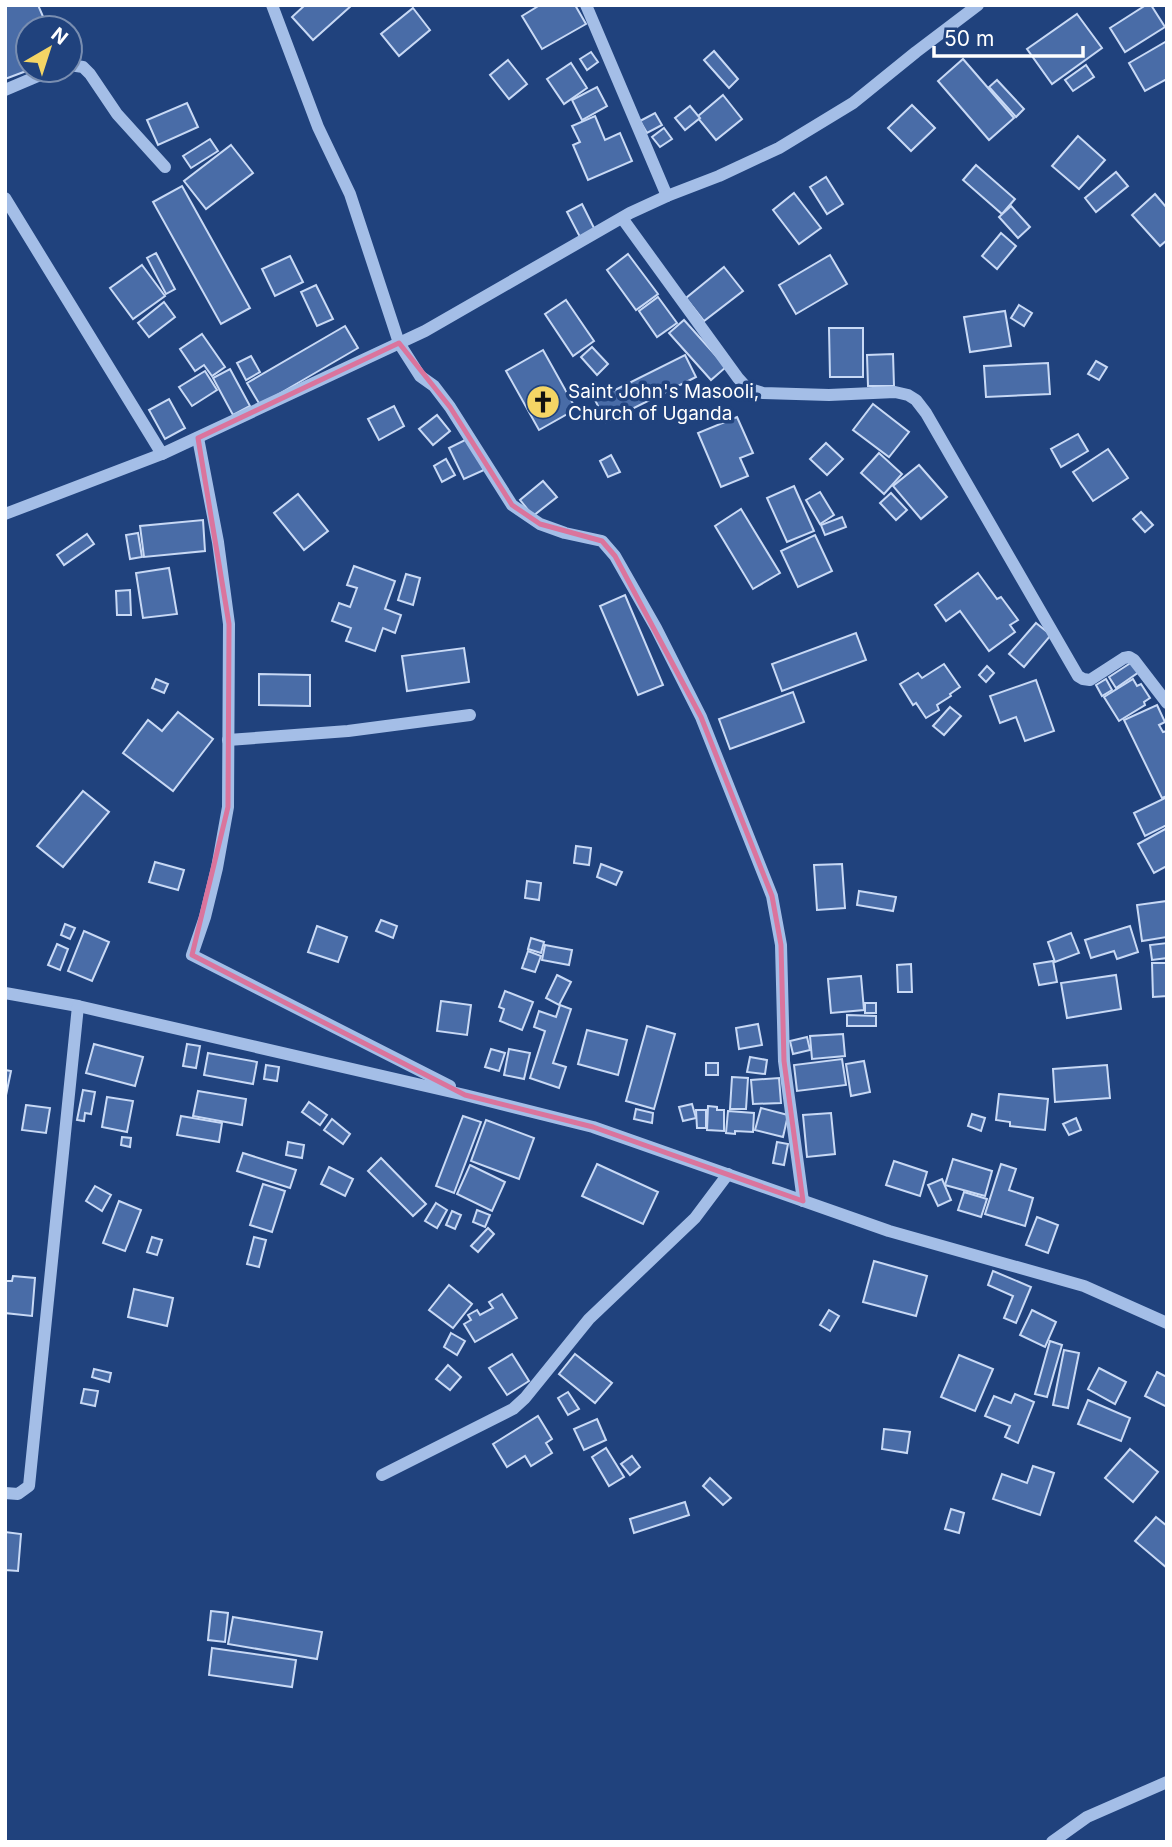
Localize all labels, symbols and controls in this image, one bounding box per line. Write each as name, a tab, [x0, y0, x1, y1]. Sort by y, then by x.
north arrow	[14, 14, 84, 84]
scale bar	[934, 14, 1083, 58]
text: N	[47, 23, 72, 50]
text: 50 m	[944, 26, 994, 51]
place label: Saint John's Masooli, Church of Uganda	[568, 380, 759, 425]
church icon: Saint John's Masooli, Church of Uganda	[524, 383, 562, 421]

